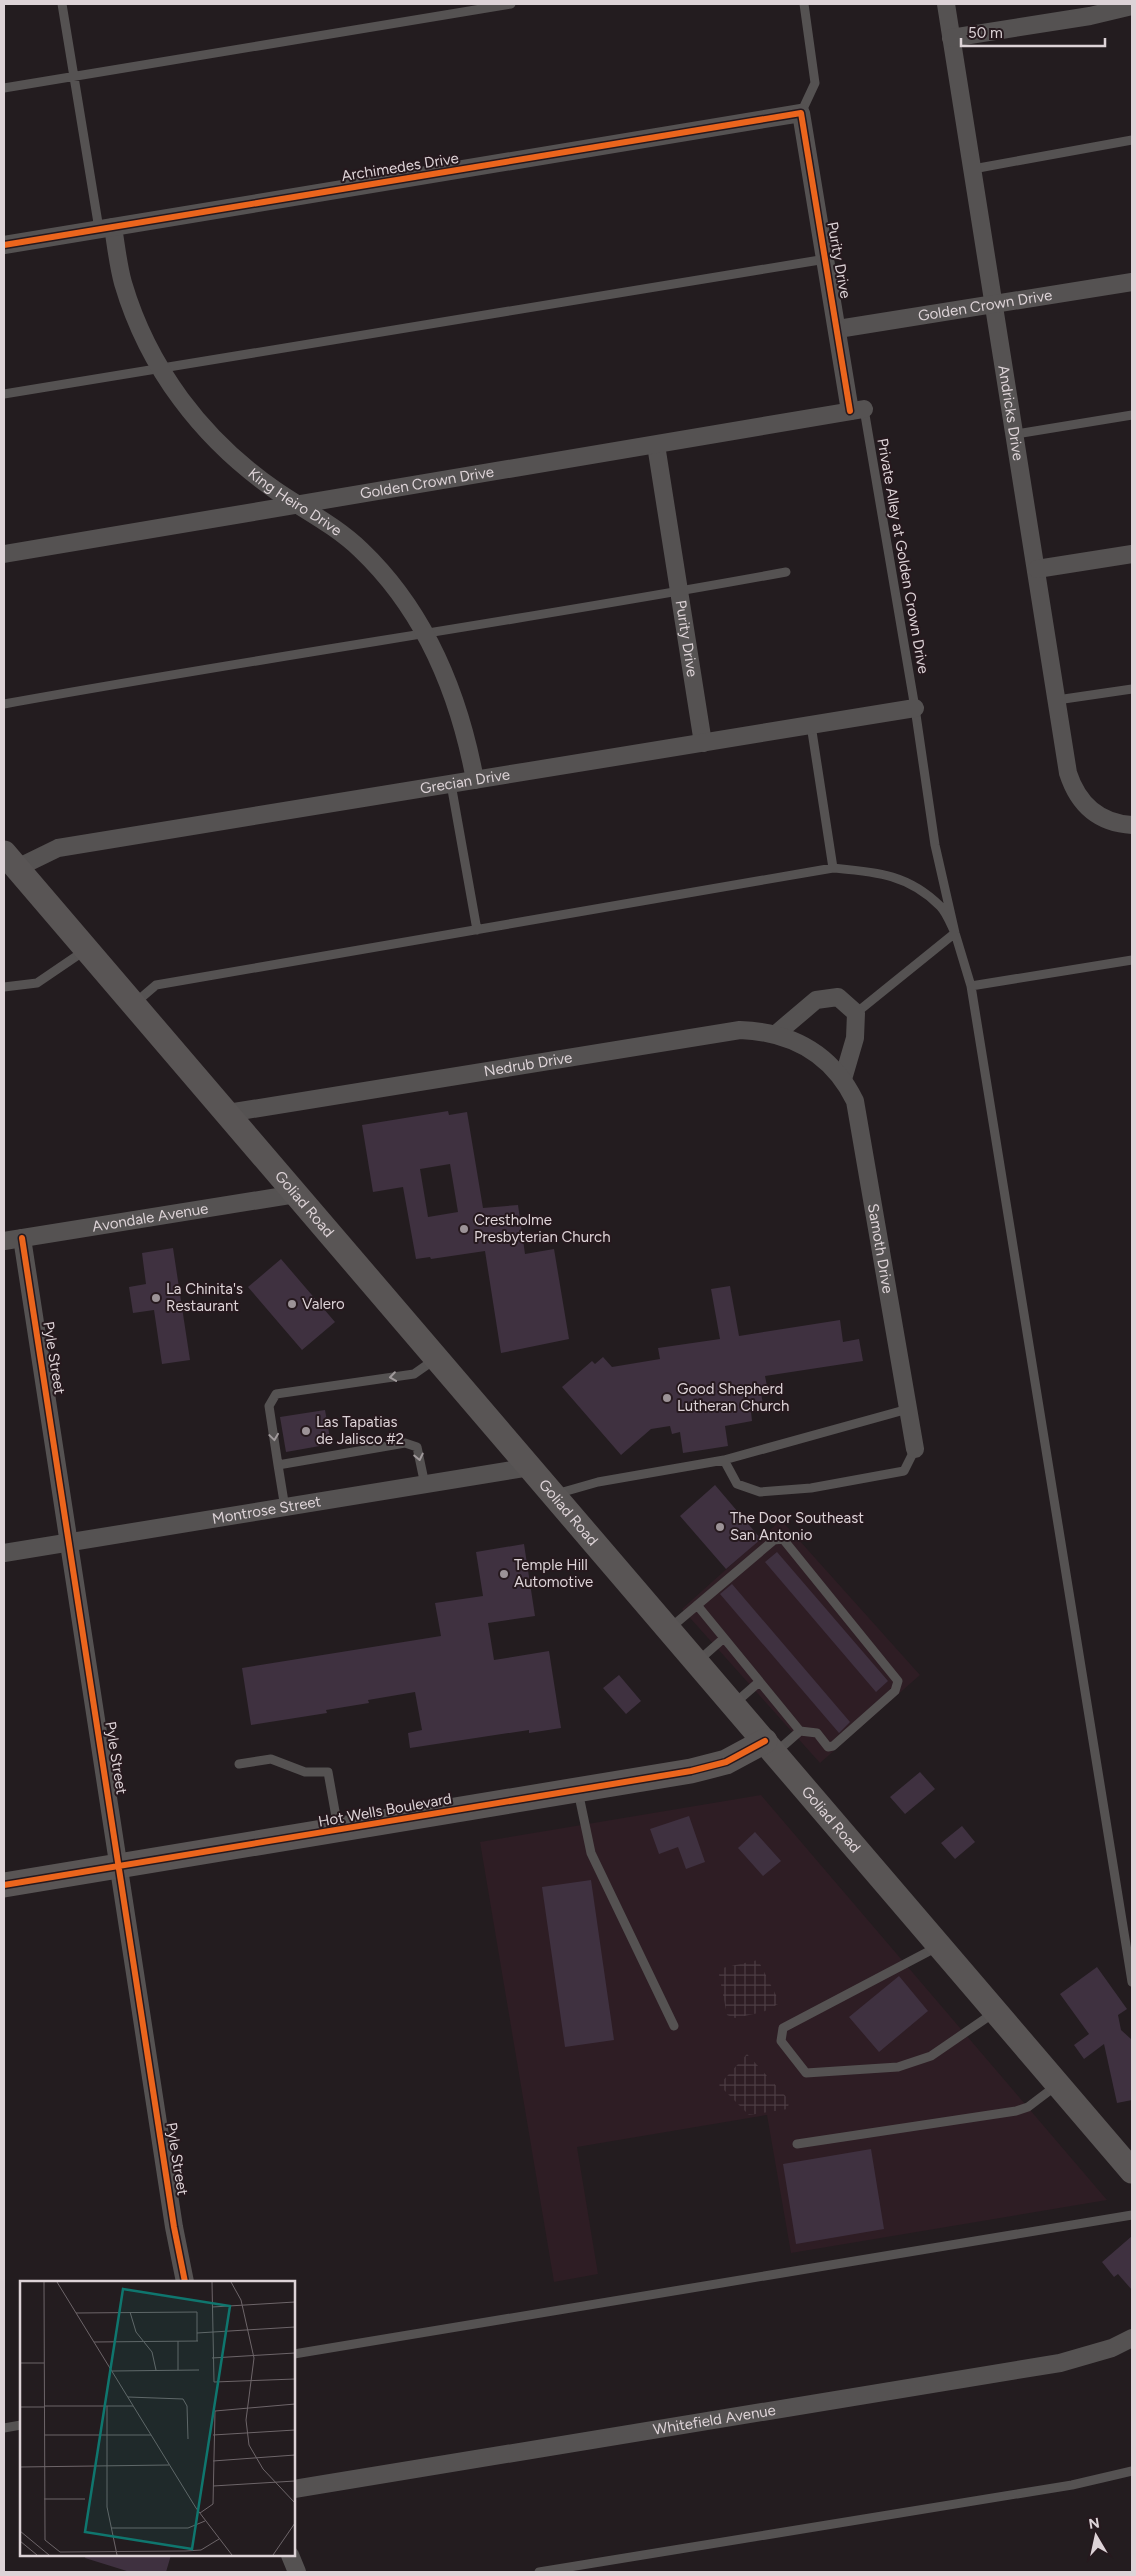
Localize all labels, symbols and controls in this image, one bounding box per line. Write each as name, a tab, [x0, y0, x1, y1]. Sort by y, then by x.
scale bar	[961, 15, 1105, 47]
text: 50 m	[968, 24, 1003, 42]
street label: Archimedes Drive	[340, 149, 460, 185]
street label: Purity Drive	[823, 220, 855, 300]
street label: Golden Crown Drive	[917, 286, 1053, 325]
street label: Andricks Drive	[994, 364, 1027, 462]
street label: Private Alley at Golden Crown Drive	[873, 437, 933, 675]
street label: Golden Crown Drive	[359, 463, 495, 503]
street label: King Heiro Drive	[245, 464, 345, 540]
street label: Purity Drive	[672, 599, 701, 678]
street label: Grecian Drive	[419, 765, 511, 798]
street label: Nedrub Drive	[483, 1048, 574, 1080]
street label: Goliad Road	[271, 1167, 338, 1241]
street label: Avondale Avenue	[91, 1199, 209, 1236]
street label: Samoth Drive	[864, 1202, 897, 1295]
place label: Crestholme Presbyterian Church	[474, 1211, 611, 1246]
marker: Crestholme Presbyterian Church	[458, 1223, 470, 1235]
place label: La Chinita's Restaurant	[166, 1280, 243, 1315]
marker: La Chinita's Restaurant	[150, 1292, 162, 1304]
place label: Valero	[302, 1295, 345, 1313]
marker: Valero	[286, 1298, 298, 1310]
street label: Pyle Street	[39, 1320, 69, 1396]
one-way arrow	[389, 1371, 397, 1382]
place label: Good Shepherd Lutheran Church	[677, 1380, 789, 1415]
marker: Good Shepherd Lutheran Church	[661, 1392, 673, 1404]
place label: Las Tapatias de Jalisco #2	[316, 1413, 404, 1448]
marker: Las Tapatias de Jalisco #2	[300, 1425, 312, 1437]
one-way arrow	[268, 1433, 279, 1441]
one-way arrow	[413, 1453, 424, 1461]
street label: Goliad Road	[535, 1476, 602, 1549]
street label: Montrose Street	[211, 1492, 323, 1528]
place label: The Door Southeast San Antonio	[730, 1509, 864, 1544]
marker: The Door Southeast San Antonio	[714, 1521, 726, 1533]
place label: Temple Hill Automotive	[514, 1556, 593, 1591]
marker: Temple Hill Automotive	[498, 1568, 510, 1580]
street label: Pyle Street	[101, 1720, 131, 1796]
street label: Goliad Road	[798, 1783, 864, 1856]
street label: Hot Wells Boulevard	[317, 1789, 453, 1831]
street label: Pyle Street	[162, 2121, 192, 2197]
inset map	[20, 2281, 295, 2556]
street label: Whitefield Avenue	[652, 2401, 777, 2439]
north arrow	[1071, 2511, 1121, 2561]
text: N	[1087, 2514, 1101, 2533]

